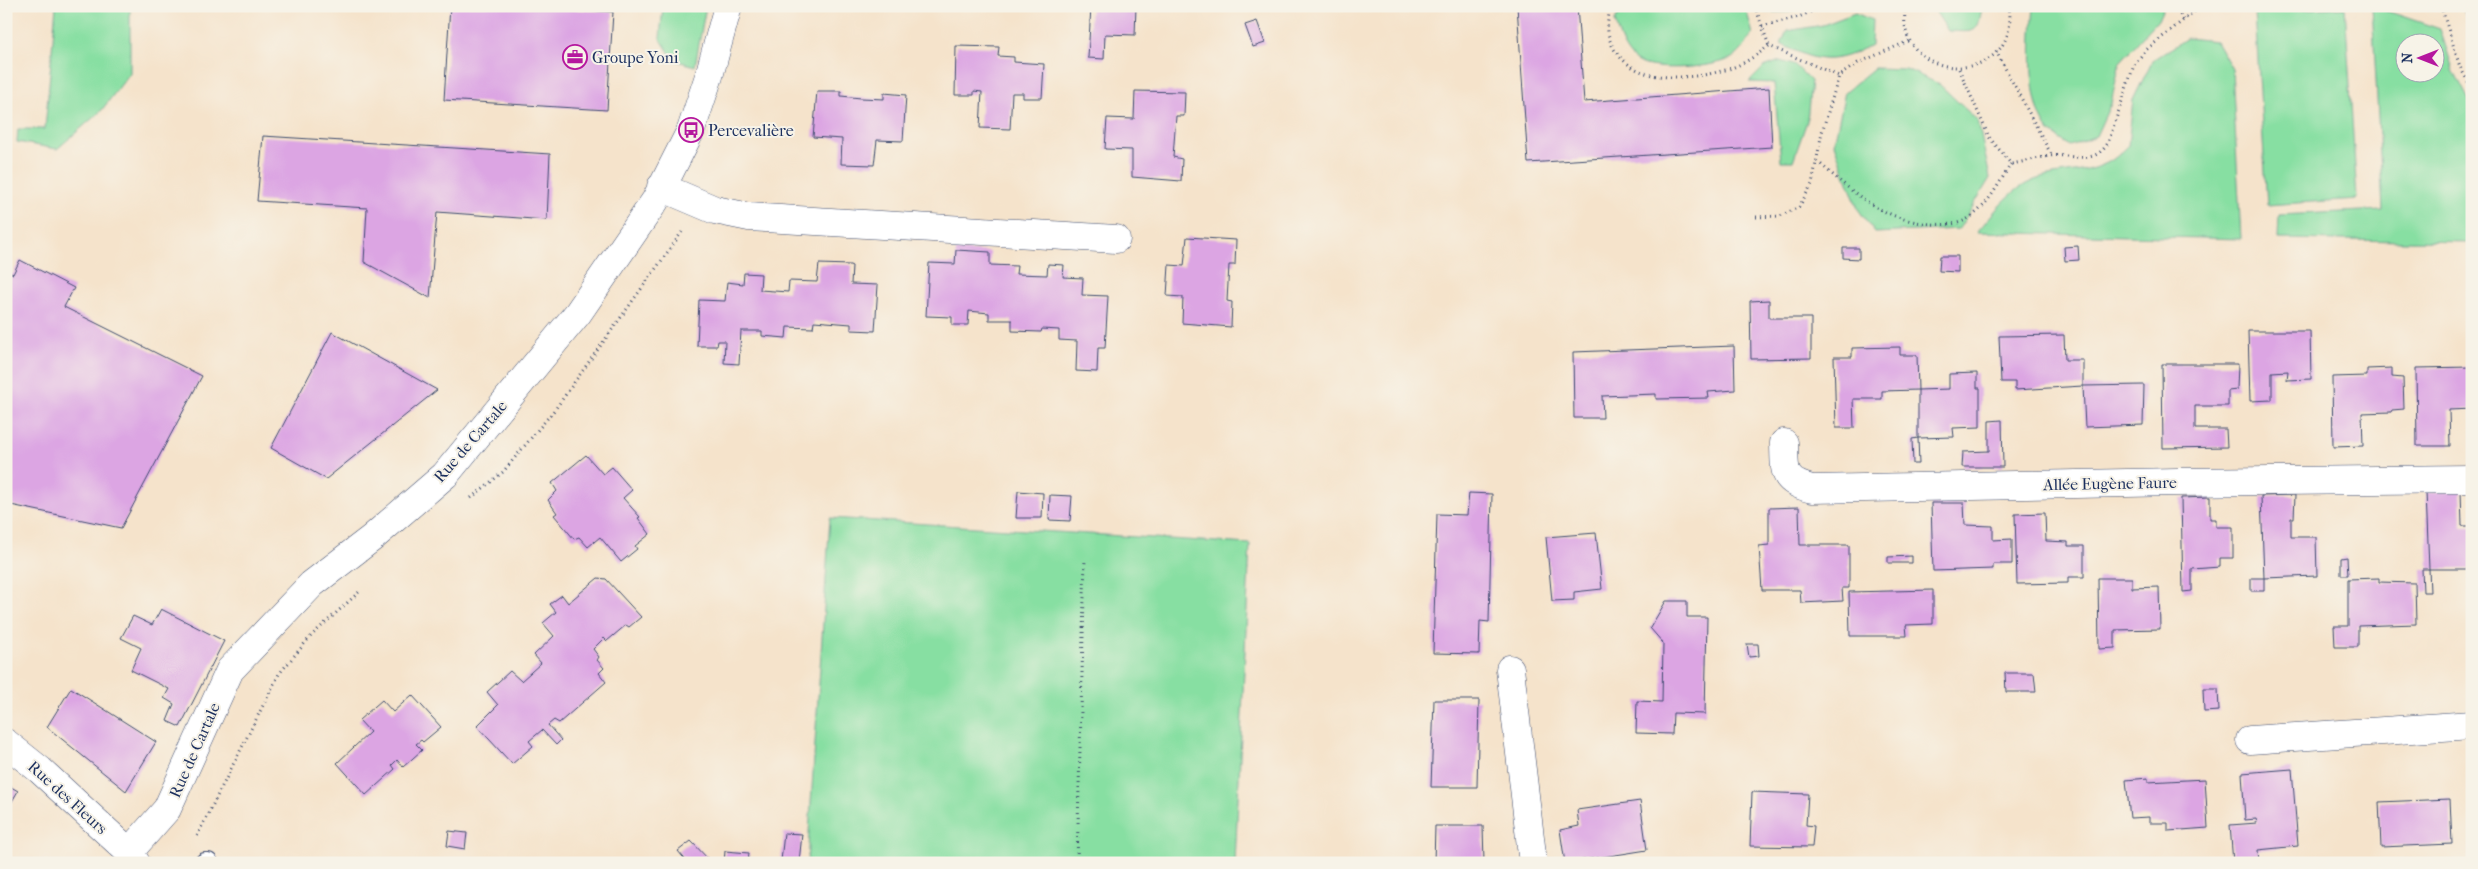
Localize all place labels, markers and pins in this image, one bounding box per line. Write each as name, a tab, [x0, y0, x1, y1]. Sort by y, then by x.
office icon: Groupe Yoni	[562, 44, 588, 70]
place label: Groupe Yoni	[592, 48, 679, 67]
bus stop icon: Percevalière	[678, 117, 704, 143]
place label: Percevalière	[708, 121, 794, 140]

